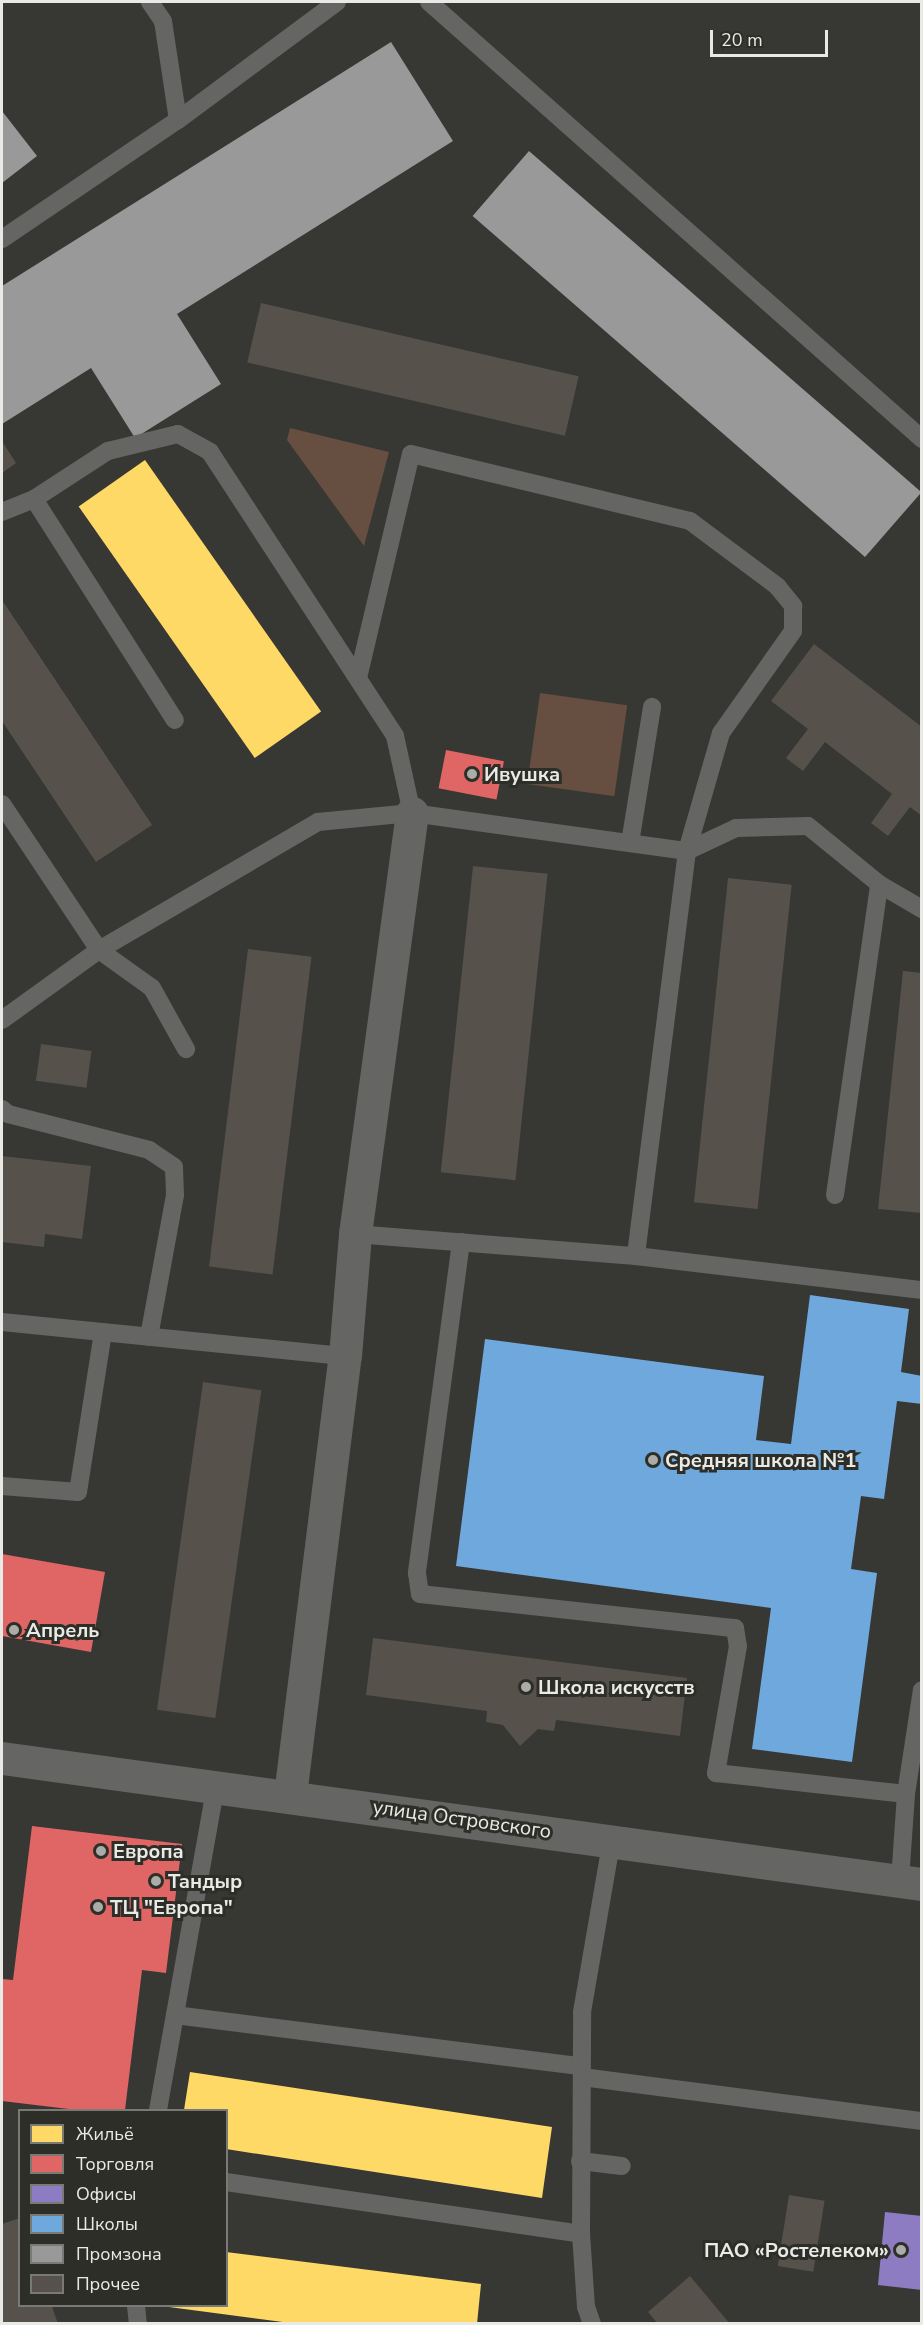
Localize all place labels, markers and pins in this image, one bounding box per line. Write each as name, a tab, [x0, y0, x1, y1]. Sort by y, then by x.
place label: Ивушка	[484, 762, 560, 786]
marker: Ивушка	[465, 767, 479, 781]
place label: Средняя школа №1	[665, 1448, 856, 1472]
marker: Средняя школа №1	[646, 1453, 660, 1467]
place label: Апрель	[26, 1618, 99, 1642]
marker: Апрель	[7, 1623, 21, 1637]
place label: Школа искусств	[538, 1675, 695, 1699]
marker: Школа искусств	[519, 1680, 533, 1694]
place label: Европа	[113, 1839, 184, 1863]
marker: Европа	[94, 1844, 108, 1858]
place label: Тандыр	[168, 1869, 242, 1893]
marker: Тандыр	[149, 1874, 163, 1888]
place label: ТЦ "Европа"	[110, 1895, 233, 1919]
marker: ТЦ "Европа"	[91, 1900, 105, 1914]
place label: ПАО «Ростелеком»	[704, 2238, 889, 2262]
marker: ПАО «Ростелеком»	[894, 2243, 908, 2257]

